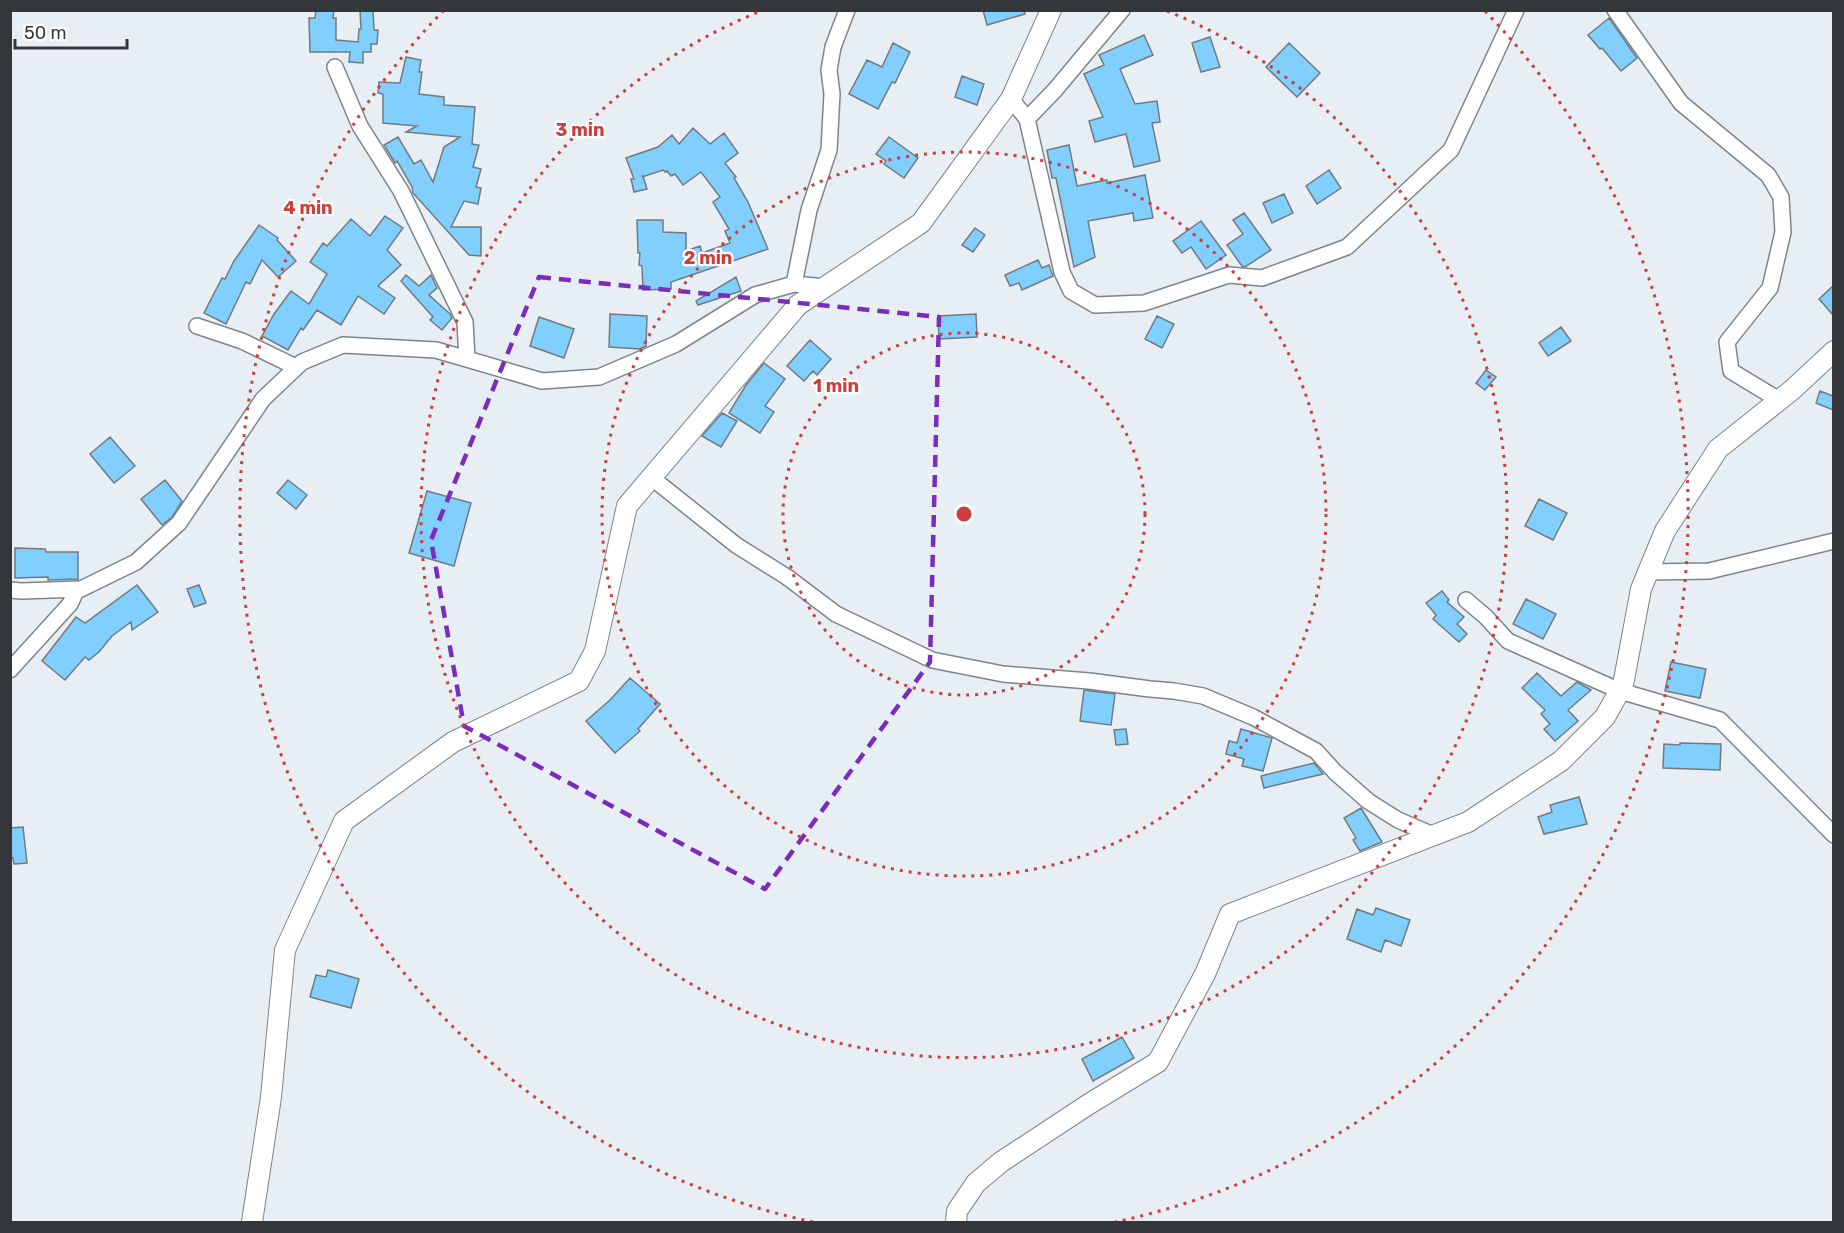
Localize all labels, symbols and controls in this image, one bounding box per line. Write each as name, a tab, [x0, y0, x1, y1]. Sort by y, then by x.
scale bar	[15, 12, 128, 50]
text: 50 m	[24, 22, 67, 44]
text: 3 min	[556, 119, 604, 141]
text: 4 min	[283, 197, 333, 219]
text: 2 min	[684, 247, 732, 269]
text: 1 min	[813, 375, 859, 397]
centre of rings	[954, 504, 974, 524]

